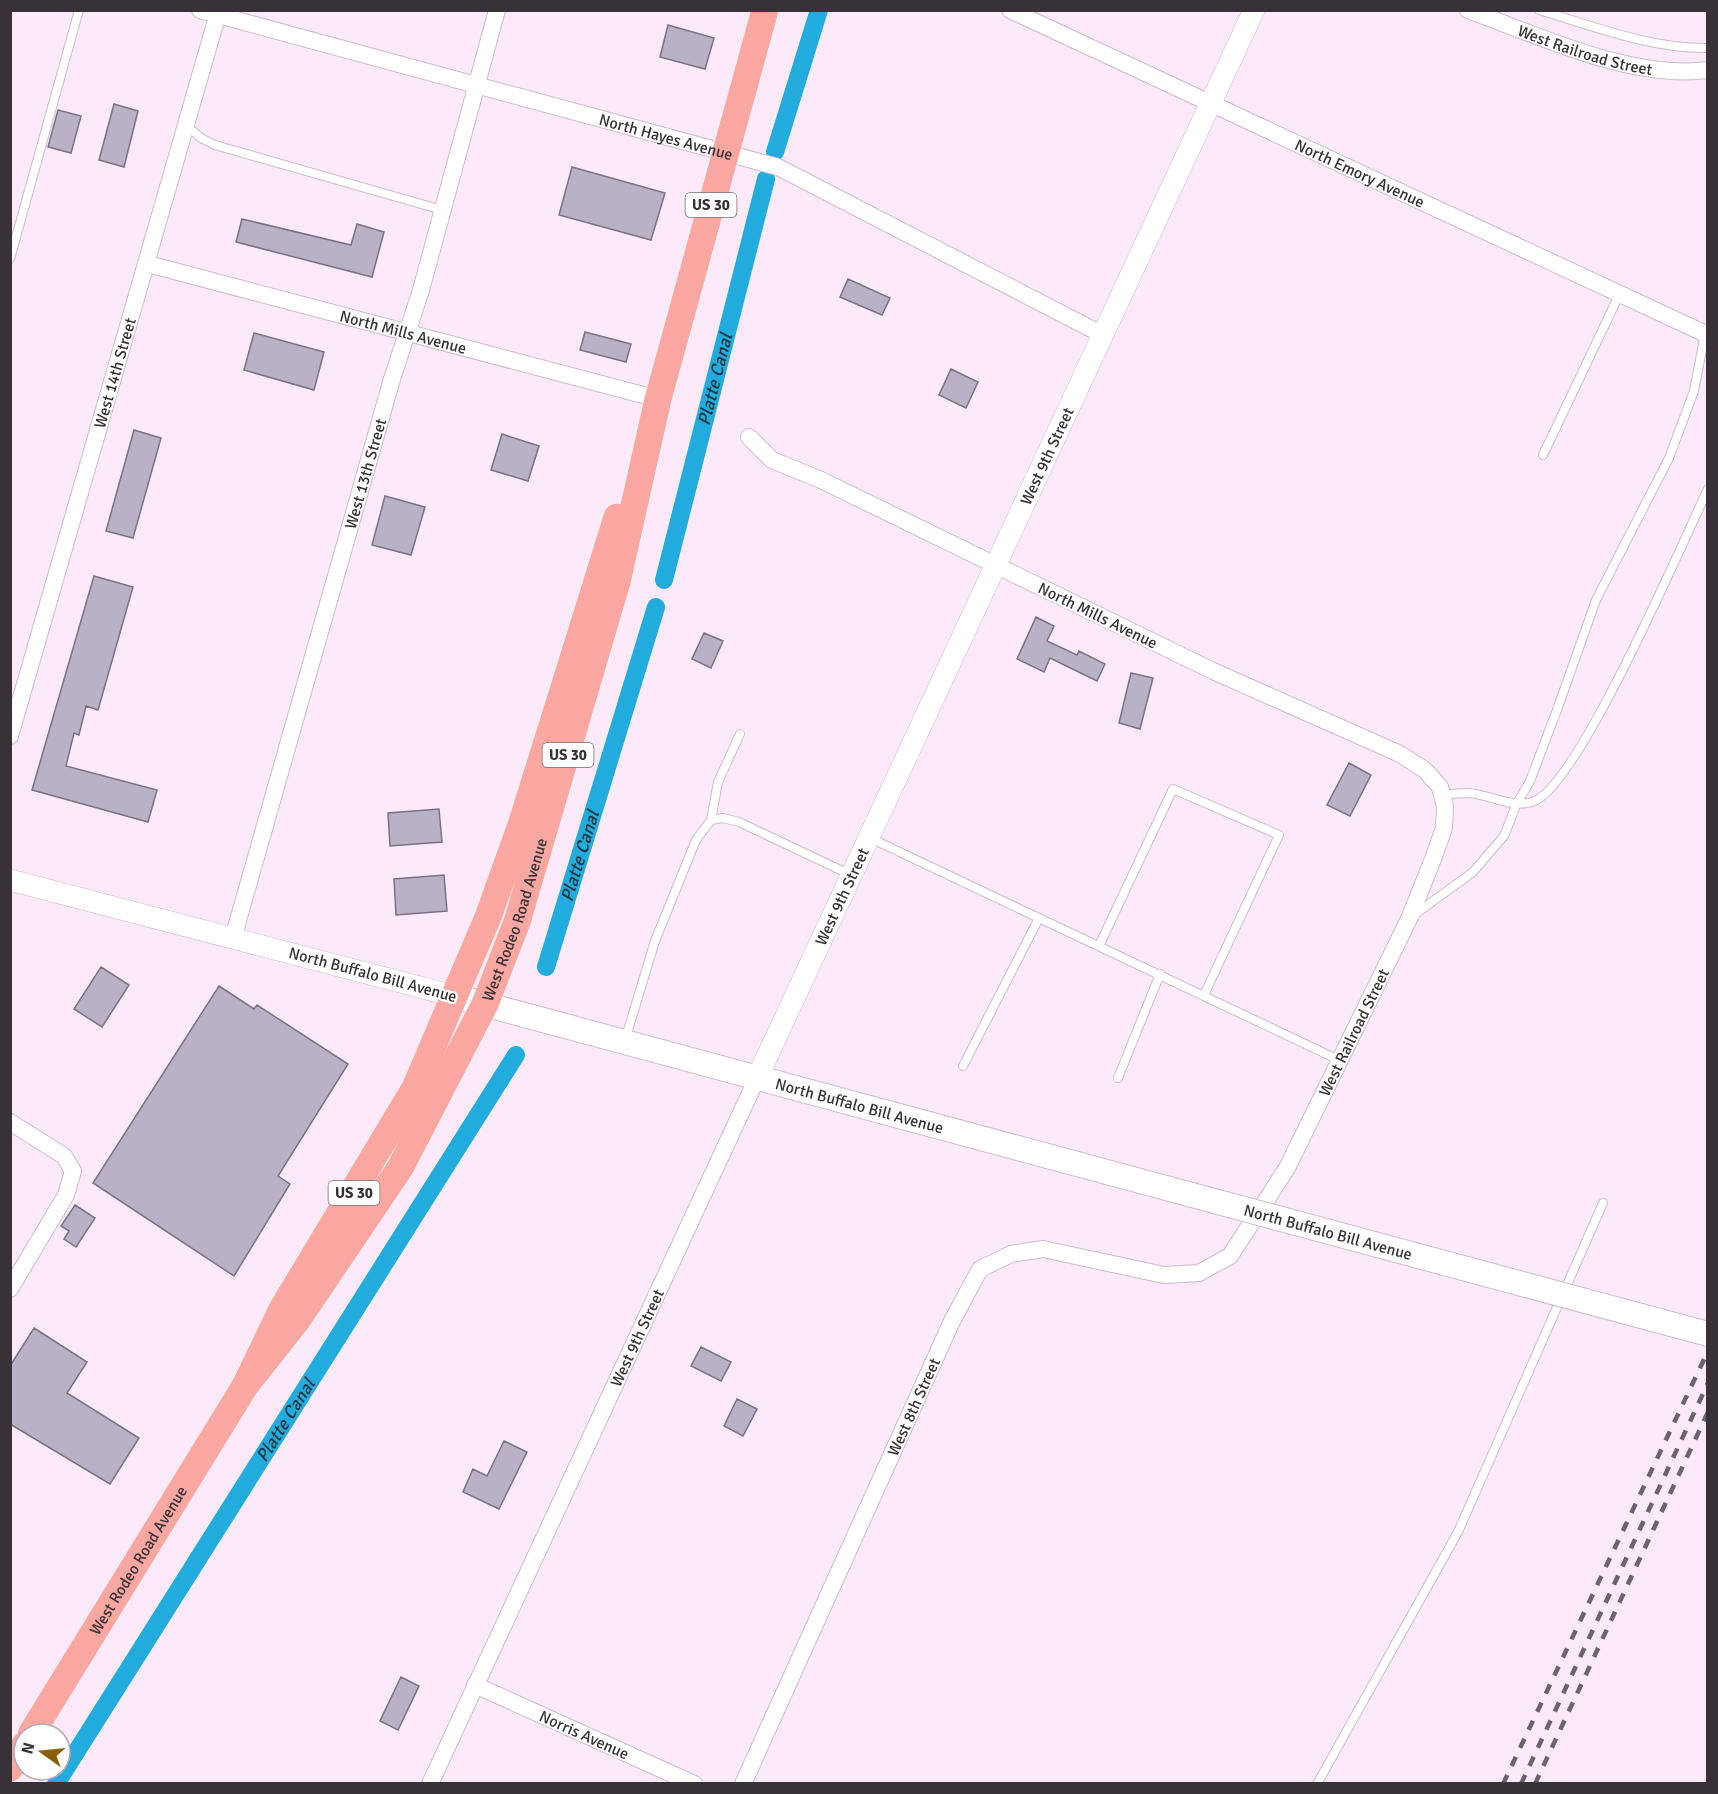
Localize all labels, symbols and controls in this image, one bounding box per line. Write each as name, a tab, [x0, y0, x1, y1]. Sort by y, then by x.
street label: West Railroad Street	[1515, 21, 1654, 80]
street label: North Hayes Avenue	[597, 110, 735, 165]
street label: North Emory Avenue	[1291, 135, 1428, 213]
road number: US 30	[686, 193, 736, 217]
street label: North Mills Avenue	[337, 306, 469, 359]
street label: West 14th Street	[90, 315, 141, 431]
water label: Platte Canal	[693, 329, 738, 428]
street label: West 9th Street	[1016, 404, 1079, 508]
street label: West 13th Street	[341, 416, 391, 531]
street label: North Mills Avenue	[1035, 578, 1161, 653]
road number: US 30	[542, 743, 594, 767]
water label: Platte Canal	[556, 806, 605, 904]
street label: West Rodeo Road Avenue	[478, 836, 552, 1004]
street label: West 9th Street	[811, 845, 874, 949]
street label: North Buffalo Bill Avenue	[286, 943, 459, 1007]
street label: West Railroad Street	[1315, 965, 1394, 1100]
street label: North Buffalo Bill Avenue	[773, 1074, 946, 1139]
road number: US 30	[328, 1181, 380, 1205]
street label: North Buffalo Bill Avenue	[1242, 1200, 1414, 1265]
street label: West 9th Street	[607, 1286, 669, 1390]
street label: West 8th Street	[883, 1355, 945, 1459]
water label: Platte Canal	[251, 1373, 321, 1466]
street label: West Rodeo Road Avenue	[85, 1483, 192, 1639]
street label: Norris Avenue	[536, 1706, 632, 1764]
north arrow	[12, 1722, 72, 1782]
text: N	[17, 1740, 40, 1756]

